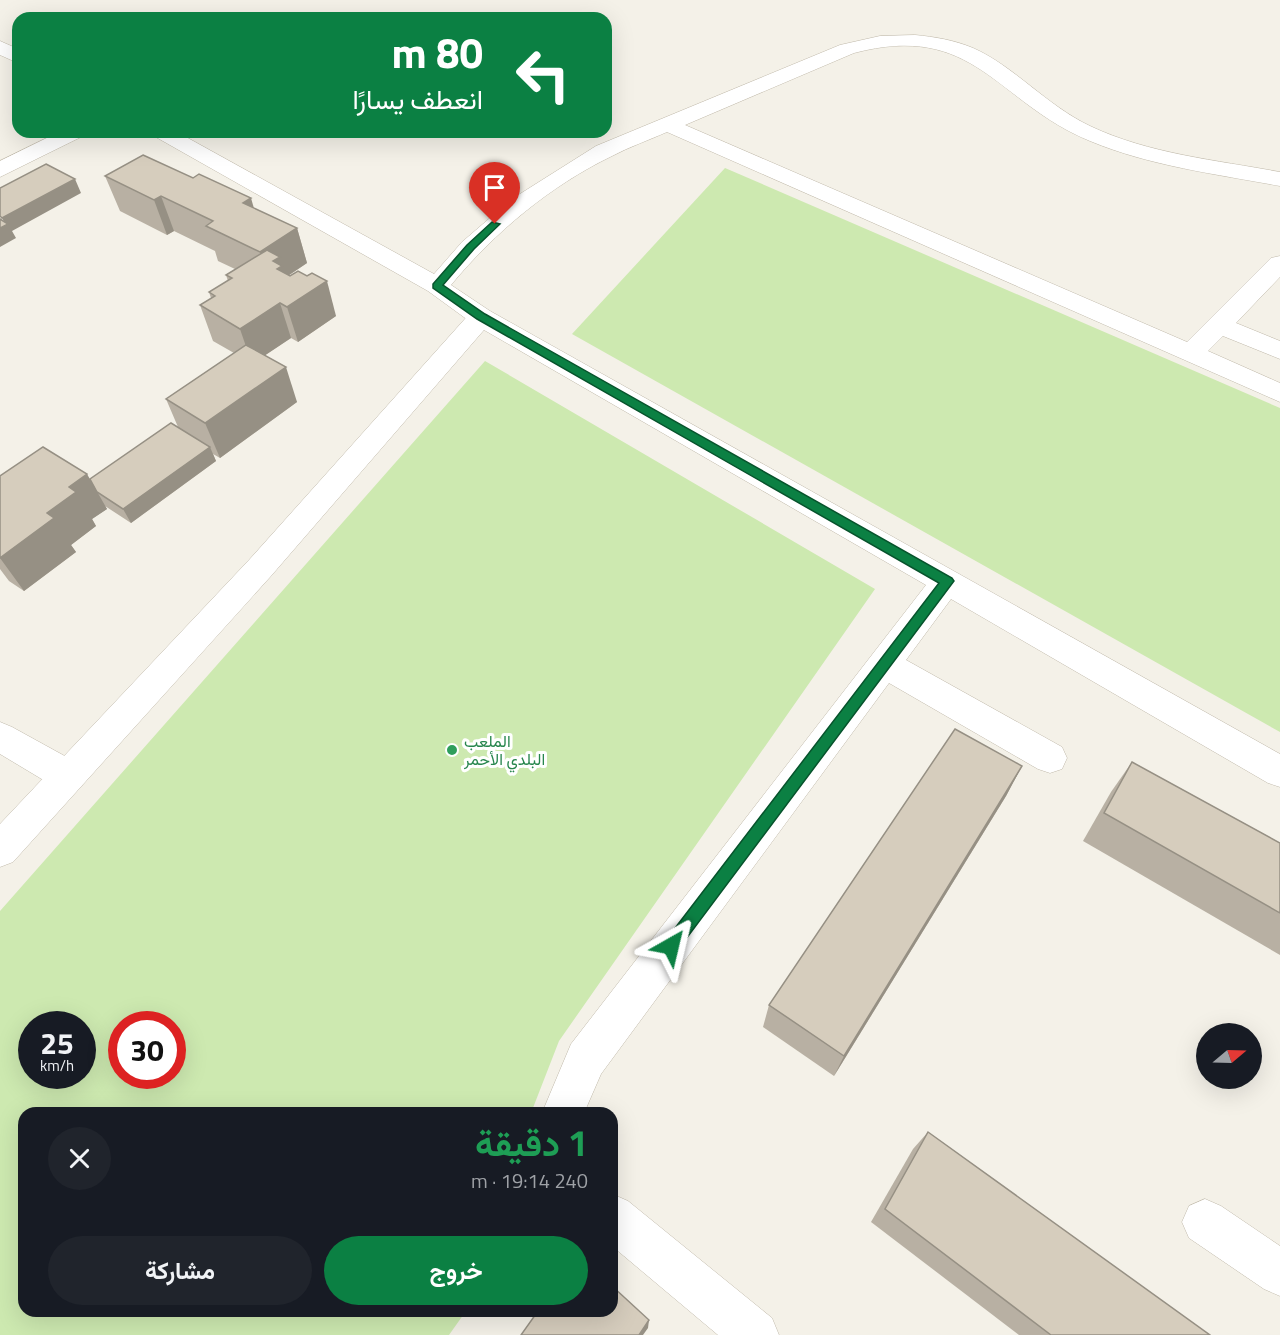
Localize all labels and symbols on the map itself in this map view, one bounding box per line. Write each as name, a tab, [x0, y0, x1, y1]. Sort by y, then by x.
pin	[469, 162, 520, 224]
place label: الملعب البلدي الأحمر	[463, 729, 545, 773]
marker: الملعب البلدي الأحمر	[445, 743, 459, 757]
position arrow	[639, 914, 703, 978]
speed limit sign: 30	[108, 1011, 186, 1089]
north arrow	[1196, 1023, 1262, 1089]

